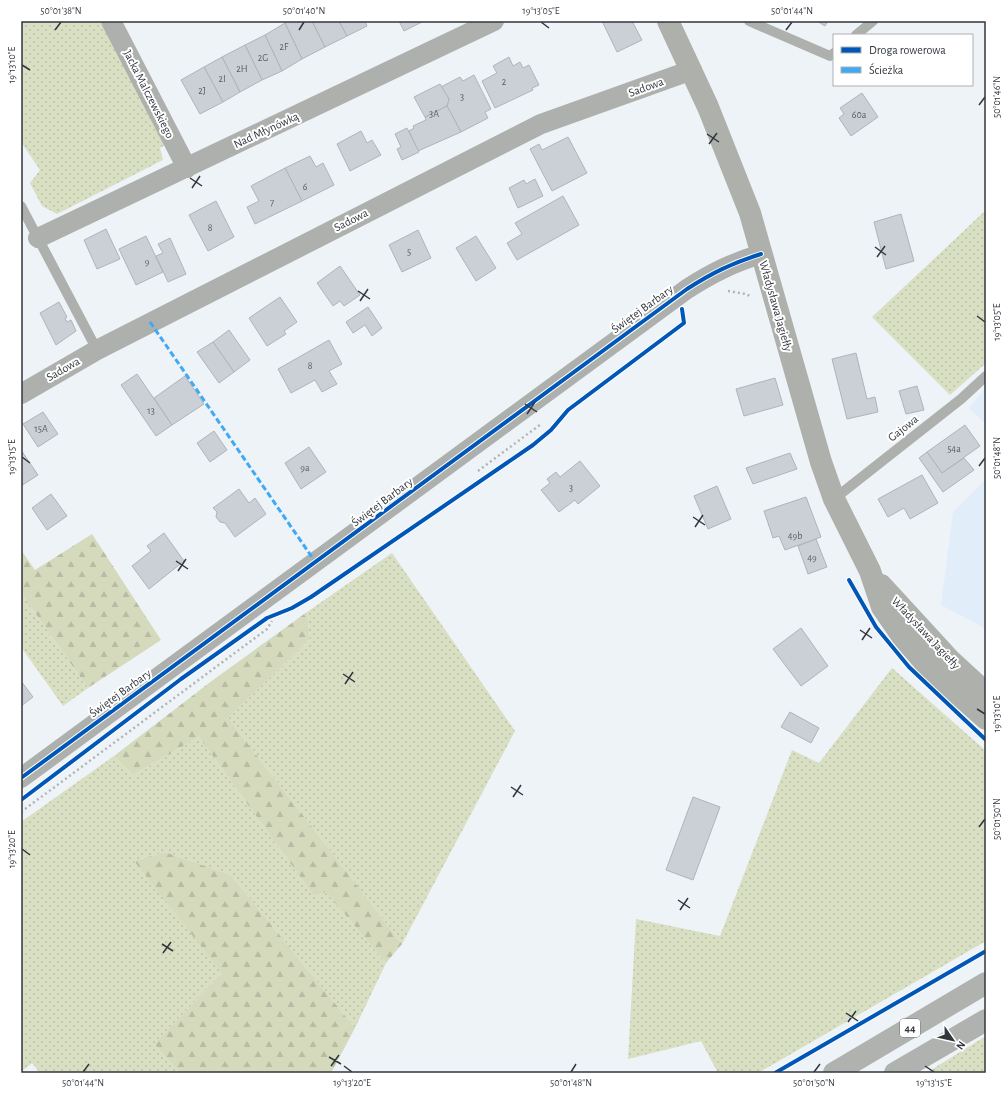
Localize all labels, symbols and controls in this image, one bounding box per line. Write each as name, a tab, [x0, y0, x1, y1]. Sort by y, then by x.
text: 50°01'38"N	[40, 6, 82, 16]
text: 50°01'40"N	[283, 6, 325, 16]
text: 19°13'05"E	[522, 6, 560, 16]
text: 50°01'44"N	[771, 6, 813, 16]
legend	[833, 34, 973, 86]
house number: 2F	[280, 42, 289, 52]
text: Droga rowerowa	[869, 44, 946, 56]
text: 19°13'10"E	[7, 47, 17, 83]
street label: Jacka Malczewskiego	[122, 48, 176, 140]
house number: 2G	[258, 53, 268, 63]
text: Ścieżka	[869, 62, 904, 76]
house number: 2H	[236, 64, 248, 74]
house number: 2I	[218, 74, 226, 84]
street label: Sadowa	[627, 75, 666, 99]
text: 50°01'46"N	[992, 76, 1002, 118]
house number: 2	[502, 77, 507, 87]
house number: 2J	[198, 86, 206, 96]
house number: 3	[460, 92, 464, 102]
house number: 3A	[429, 109, 439, 119]
street label: Nad Młynówką	[232, 110, 301, 151]
house number: 60a	[852, 110, 867, 120]
house number: 6	[303, 182, 308, 192]
house number: 7	[270, 198, 274, 208]
street label: Sadowa	[332, 206, 370, 234]
house number: 8	[208, 223, 213, 233]
house number: 5	[407, 247, 411, 257]
house number: 9	[145, 257, 150, 267]
street label: Władysława Jagiełły	[756, 259, 795, 353]
street label: Świętej Barbary	[608, 281, 676, 336]
text: 19°13'05"E	[992, 303, 1002, 341]
street label: Sadowa	[44, 354, 82, 383]
house number: 8	[308, 361, 313, 371]
house number: 13	[147, 406, 155, 416]
street label: Gajowa	[886, 412, 921, 444]
house number: 15A	[34, 424, 48, 434]
text: 50°01'48"N	[992, 437, 1002, 479]
text: 19°13'15"E	[7, 439, 17, 475]
house number: 54a	[947, 444, 961, 454]
house number: 9a	[300, 463, 310, 473]
street label: Świętej Barbary	[348, 474, 415, 529]
house number: 3	[569, 483, 573, 493]
house number: 49b	[788, 531, 802, 541]
house number: 49	[807, 553, 817, 563]
street label: Władysława Jagiełły	[889, 595, 962, 672]
street label: Świętej Barbary	[86, 665, 154, 720]
text: 19°13'10"E	[992, 696, 1002, 732]
text: 50°01'50"N	[992, 798, 1002, 840]
text: 19°13'20"E	[7, 830, 17, 868]
road number: 44	[900, 1019, 920, 1037]
north arrow	[933, 1020, 973, 1060]
text: N	[954, 1039, 968, 1052]
text: 50°01'44"N	[62, 1078, 104, 1088]
text: 19°13'20"E	[333, 1078, 371, 1088]
text: 50°01'48"N	[550, 1078, 592, 1088]
text: 50°01'50"N	[793, 1078, 835, 1088]
text: 19°13'15"E	[916, 1078, 952, 1088]

